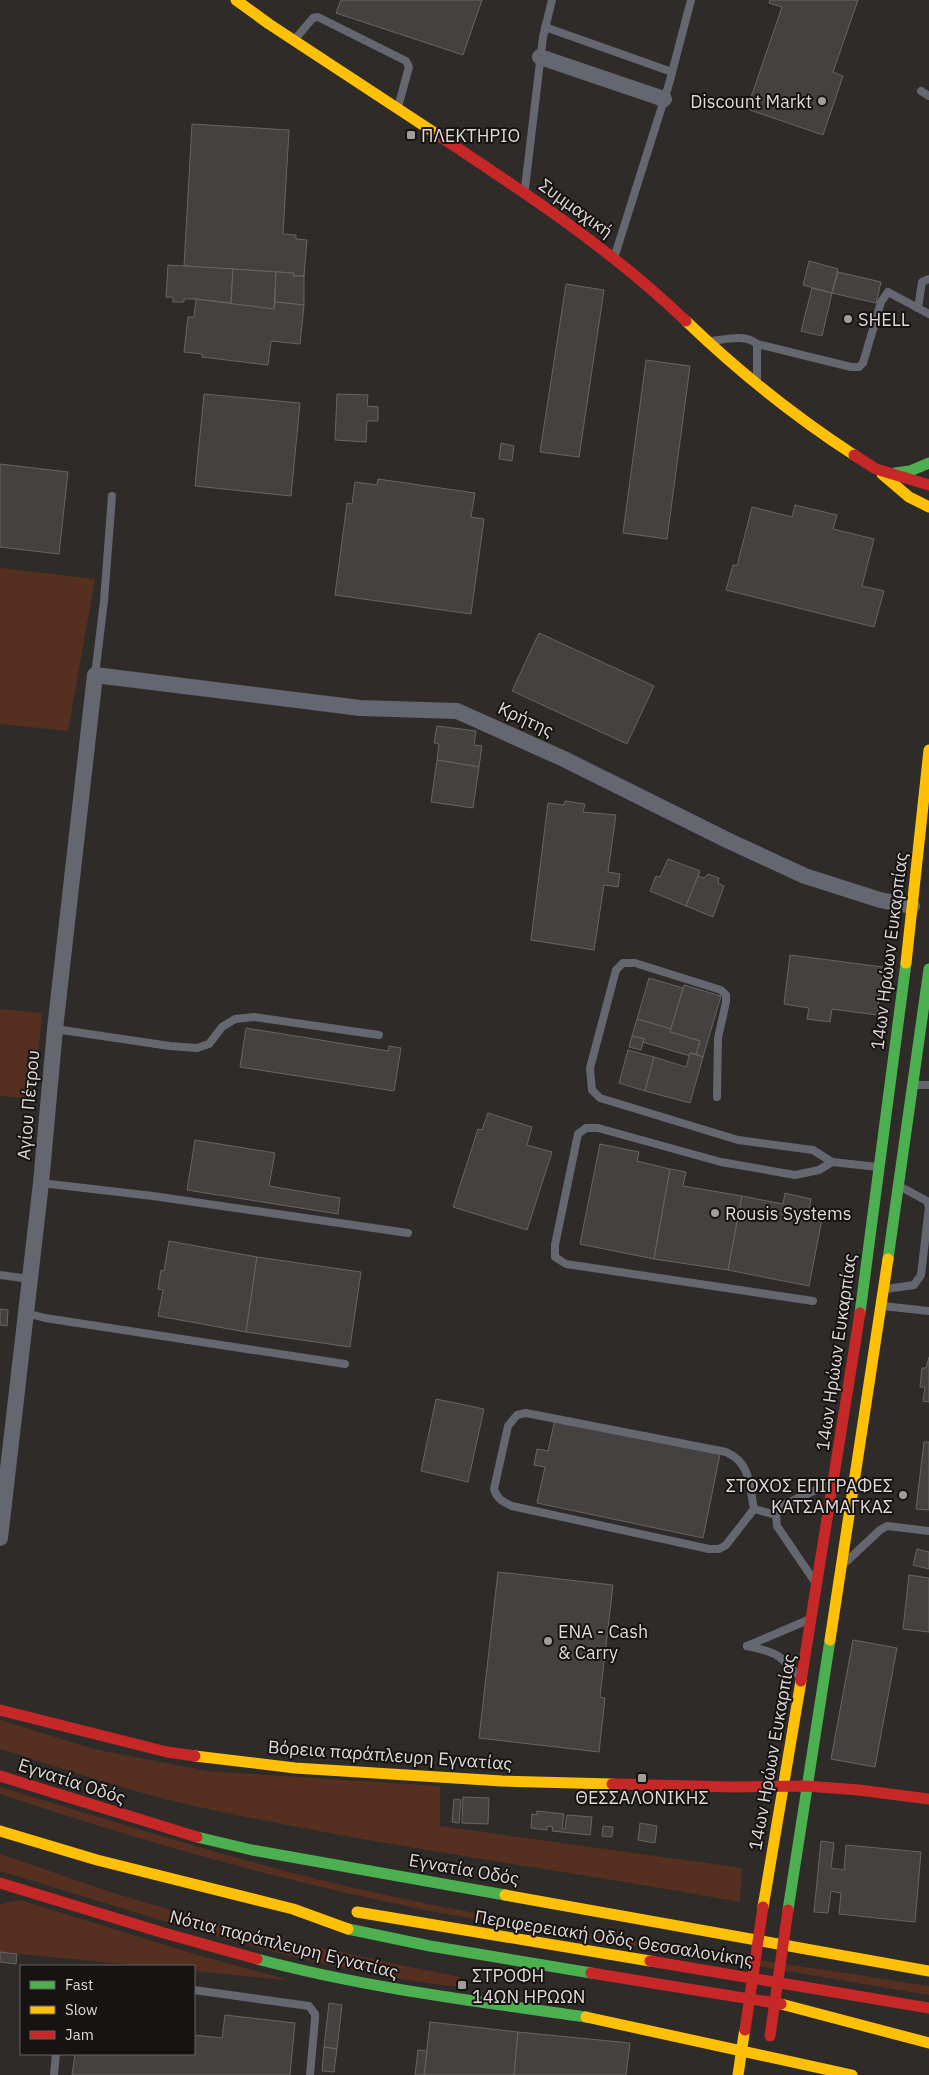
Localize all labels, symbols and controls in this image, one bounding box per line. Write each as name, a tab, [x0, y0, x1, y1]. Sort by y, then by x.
place label: Discount Markt	[690, 90, 812, 113]
marker: Discount Markt	[816, 95, 828, 107]
place label: ΠΛΕΚΤΗΡΙΟ	[421, 124, 520, 147]
marker: ΠΛΕΚΤΗΡΙΟ	[405, 129, 417, 141]
street label: Συμμαχική	[534, 173, 618, 243]
place label: SHELL	[858, 308, 910, 331]
marker: SHELL	[842, 313, 854, 325]
street label: Κρήτης	[494, 696, 558, 742]
street label: 14ων Ηρώων Ευκαρπίας	[865, 851, 913, 1051]
street label: Αγίου Πέτρου	[12, 1049, 44, 1161]
place label: Rousis Systems	[725, 1202, 851, 1225]
marker: Rousis Systems	[709, 1207, 721, 1219]
street label: 14ων Ηρώων Ευκαρπίας	[811, 1252, 861, 1452]
place label: ΣΤΟΧΟΣ ΕΠΙΓΡΑΦΕΣ ΚΑΤΣΑΜΑΓΚΑΣ	[726, 1474, 893, 1518]
marker: ΣΤΟΧΟΣ ΕΠΙΓΡΑΦΕΣ ΚΑΤΣΑΜΑΓΚΑΣ	[897, 1489, 909, 1501]
place label: ENA - Cash & Carry	[558, 1620, 648, 1664]
marker: ENA - Cash & Carry	[542, 1635, 554, 1647]
street label: 14ων Ηρώων Ευκαρπίας	[743, 1652, 801, 1852]
street label: Βόρεια παράπλευρη Εγνατίας	[267, 1735, 513, 1775]
street label: Εγνατία Οδός	[15, 1753, 129, 1809]
marker: ΘΕΣΣΑΛΟΝΙΚΗΣ	[636, 1772, 648, 1784]
place label: ΘΕΣΣΑΛΟΝΙΚΗΣ	[575, 1786, 709, 1809]
street label: Εγνατία Οδός	[407, 1848, 521, 1890]
street label: Νότια παράπλευρη Εγνατίας	[167, 1904, 401, 1984]
street label: Περιφερειακή Οδός Θεσσαλονίκης	[473, 1905, 755, 1971]
place label: ΣΤΡΟΦΗ 14ΩΝ ΗΡΩΩΝ	[472, 1964, 586, 2008]
legend	[20, 1965, 195, 2055]
text: Fast	[65, 1975, 93, 1994]
marker: ΣΤΡΟΦΗ 14ΩΝ ΗΡΩΩΝ	[456, 1979, 468, 1991]
text: Slow	[65, 2000, 98, 2019]
text: Jam	[65, 2025, 94, 2044]

